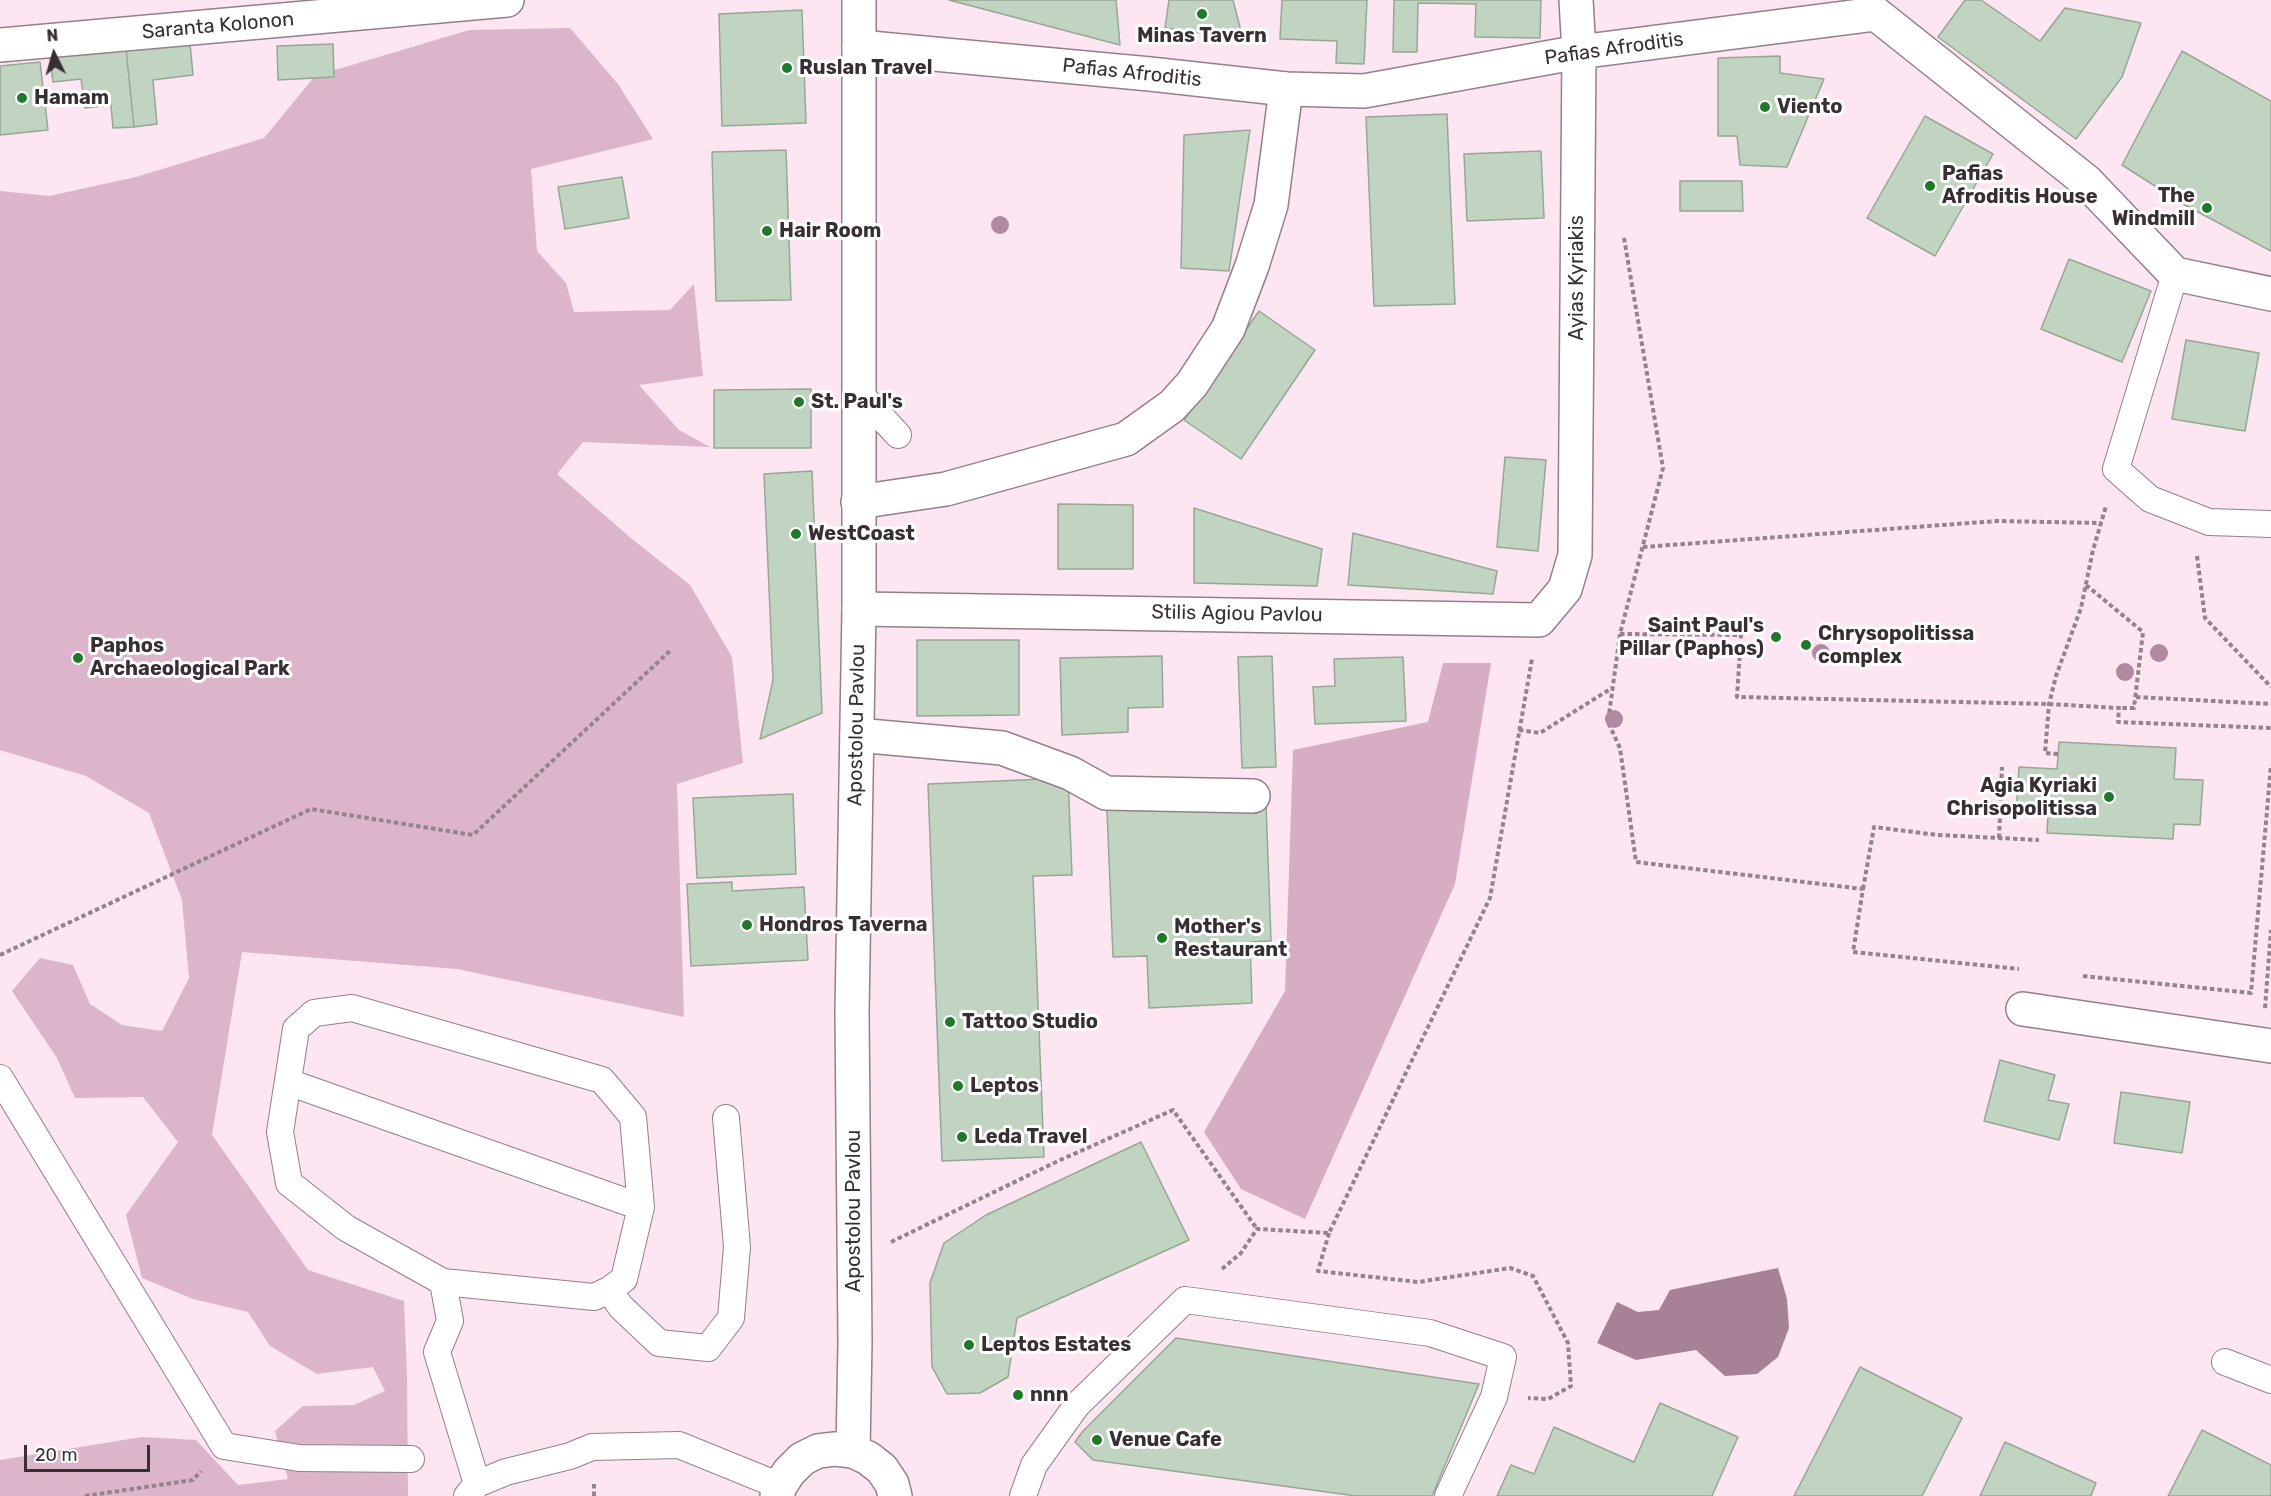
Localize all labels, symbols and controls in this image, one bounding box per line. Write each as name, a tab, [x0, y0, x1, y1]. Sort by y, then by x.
street label: Saranta Kolonon	[141, 7, 295, 45]
marker: Minas Tavern	[1195, 7, 1209, 21]
north arrow	[24, 24, 84, 84]
place label: Minas Tavern	[1137, 24, 1267, 48]
text: N	[46, 26, 59, 46]
street label: Pafias Afroditis	[1543, 27, 1685, 71]
street label: Pafias Afroditis	[1061, 54, 1203, 92]
place label: Ruslan Travel	[799, 56, 932, 80]
marker: Ruslan Travel	[780, 61, 794, 75]
place label: Hamam	[34, 86, 109, 110]
marker: Hamam	[15, 91, 29, 105]
place label: Viento	[1777, 95, 1843, 119]
marker: Viento	[1758, 100, 1772, 114]
place label: Pafias Afroditis House	[1942, 162, 2098, 209]
marker: Pafias Afroditis House	[1923, 179, 1937, 193]
place label: The Windmill	[2112, 184, 2195, 231]
marker: The Windmill	[2200, 201, 2214, 215]
street label: Ayias Kyriakis	[1565, 215, 1589, 341]
place label: Hair Room	[779, 219, 881, 243]
marker: Hair Room	[760, 224, 774, 238]
place label: St. Paul's	[811, 390, 903, 414]
marker: St. Paul's	[792, 395, 806, 409]
place label: WestCoast	[808, 522, 915, 546]
marker: WestCoast	[789, 527, 803, 541]
street label: Stilis Agiou Pavlou	[1151, 601, 1323, 627]
place label: Saint Paul's Pillar (Paphos)	[1619, 614, 1764, 661]
place label: Chrysopolitissa complex	[1818, 622, 1974, 669]
marker: Saint Paul's Pillar (Paphos)	[1769, 630, 1783, 644]
place label: Paphos Archaeological Park	[90, 634, 290, 681]
marker: Chrysopolitissa complex	[1799, 638, 1813, 652]
street label: Apostolou Pavlou	[844, 644, 870, 806]
marker: Paphos Archaeological Park	[71, 651, 85, 665]
place label: Agia Kyriaki Chrisopolitissa	[1947, 774, 2097, 821]
marker: Agia Kyriaki Chrisopolitissa	[2102, 790, 2116, 804]
place label: Hondros Taverna	[759, 913, 928, 937]
place label: Mother's Restaurant	[1174, 915, 1287, 962]
marker: Hondros Taverna	[740, 918, 754, 932]
marker: Mother's Restaurant	[1155, 931, 1169, 945]
place label: Tattoo Studio	[962, 1010, 1098, 1034]
marker: Tattoo Studio	[943, 1015, 957, 1029]
place label: Leptos	[970, 1074, 1039, 1098]
marker: Leptos	[951, 1079, 965, 1093]
place label: Leda Travel	[974, 1125, 1087, 1149]
street label: Apostolou Pavlou	[842, 1130, 866, 1292]
marker: Leda Travel	[955, 1130, 969, 1144]
place label: Leptos Estates	[981, 1333, 1131, 1357]
marker: Leptos Estates	[962, 1338, 976, 1352]
place label: nnn	[1030, 1383, 1069, 1407]
marker: nnn	[1011, 1388, 1025, 1402]
place label: Venue Cafe	[1109, 1428, 1222, 1452]
scale bar	[27, 1433, 153, 1471]
marker: Venue Cafe	[1090, 1433, 1104, 1447]
text: 20 m	[35, 1444, 77, 1466]

